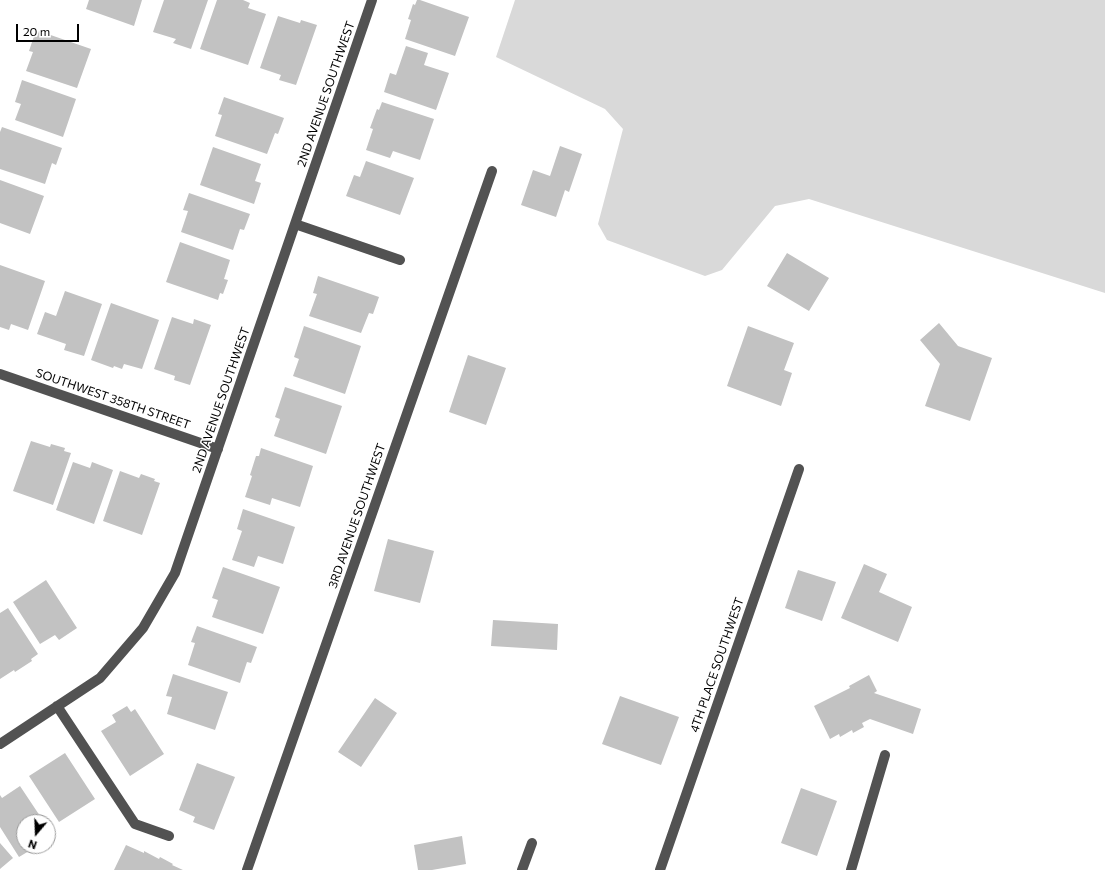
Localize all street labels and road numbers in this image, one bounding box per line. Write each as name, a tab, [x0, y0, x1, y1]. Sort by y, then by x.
street label: 2ND AVENUE SOUTHWEST	[294, 19, 358, 169]
street label: 2ND AVENUE SOUTHWEST	[189, 325, 253, 475]
street label: SOUTHWEST 358TH STREET	[34, 366, 192, 432]
street label: 3RD AVENUE SOUTHWEST	[325, 442, 389, 590]
street label: 4TH PLACE SOUTHWEST	[687, 596, 747, 734]

